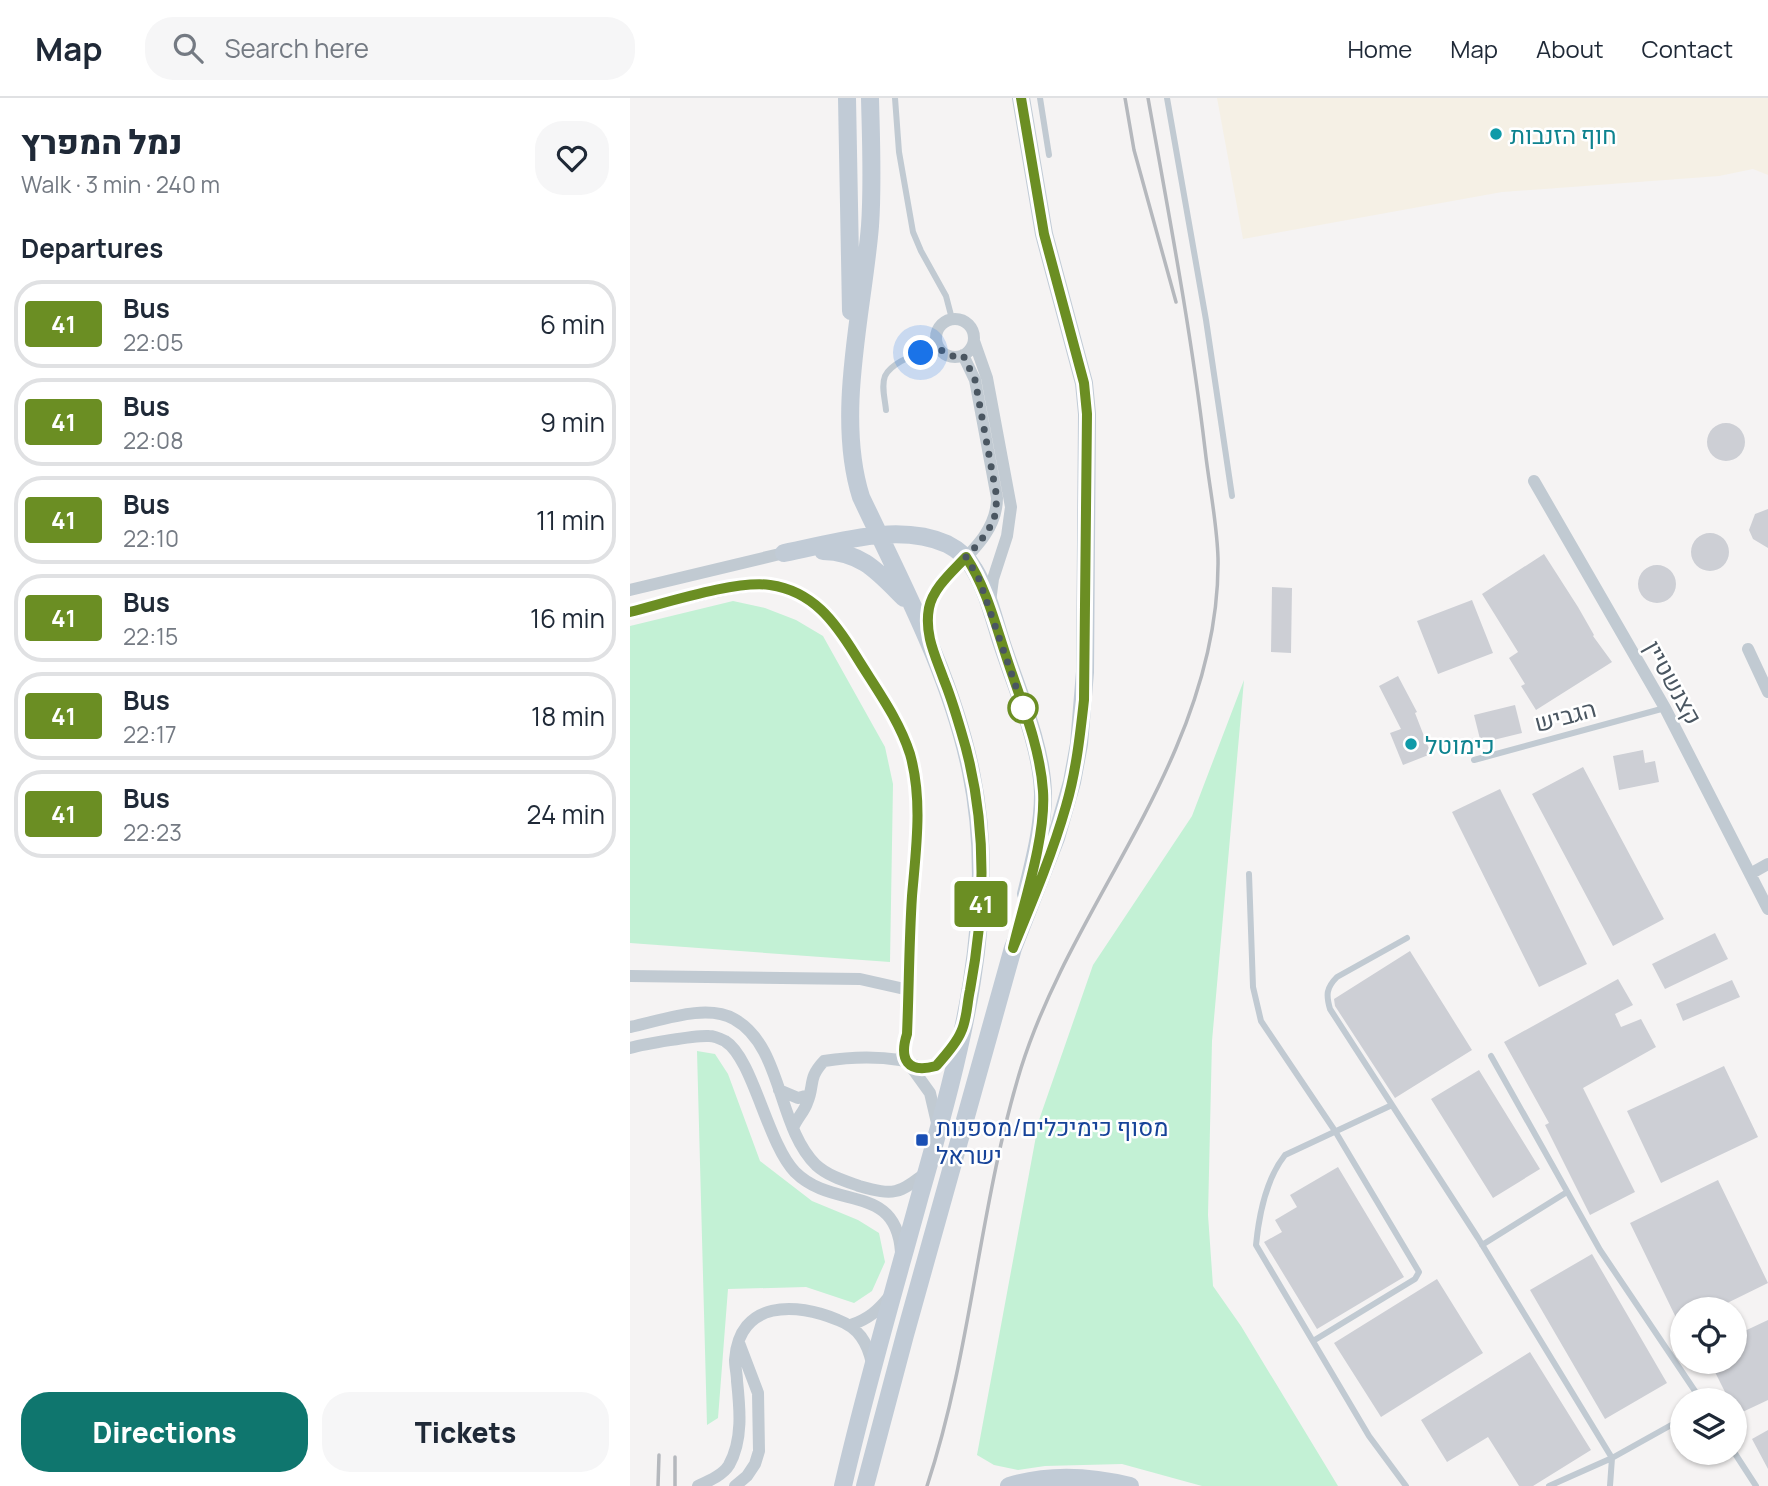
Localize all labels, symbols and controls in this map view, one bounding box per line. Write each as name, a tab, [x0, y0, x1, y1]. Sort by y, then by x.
search box	[145, 17, 635, 80]
text: Map	[35, 26, 103, 71]
icon: search	[169, 29, 207, 67]
text: Search here	[225, 30, 369, 66]
text: Home	[1347, 32, 1412, 65]
text: Map	[1450, 32, 1498, 65]
text: About	[1536, 32, 1604, 65]
text: Contact	[1642, 32, 1733, 65]
place label: חוף הזנבות	[1510, 118, 1617, 151]
text: נמל המפרץ	[21, 119, 182, 164]
button: heart	[535, 121, 609, 195]
marker: חוף הזנבות	[1488, 126, 1504, 142]
text: Walk · 3 min · 240 m	[21, 168, 220, 200]
text: Departures	[21, 230, 163, 266]
text: Bus	[123, 290, 170, 326]
text: 6 min	[540, 306, 605, 342]
text: 41	[51, 307, 76, 340]
text: 22:05	[123, 326, 183, 358]
your location	[903, 335, 938, 370]
text: Bus	[123, 388, 170, 424]
text: 9 min	[540, 404, 605, 440]
text: 41	[51, 405, 76, 438]
text: 22:08	[123, 424, 183, 456]
text: Bus	[123, 486, 170, 522]
text: 11 min	[536, 502, 605, 538]
text: 41	[51, 503, 76, 536]
text: 22:10	[123, 522, 179, 554]
text: Bus	[123, 584, 170, 620]
text: 16 min	[530, 600, 605, 636]
text: 41	[51, 601, 76, 634]
text: 22:15	[123, 620, 178, 652]
street label: קצנשטיין	[1637, 634, 1711, 730]
text: Bus	[123, 682, 170, 718]
street label: הגביש	[1531, 691, 1599, 739]
unlabelled marker	[1008, 693, 1038, 723]
text: 18 min	[531, 698, 605, 734]
text: 41	[51, 699, 76, 732]
text: 22:17	[123, 718, 177, 750]
place label: כימוטל	[1425, 728, 1495, 761]
marker: כימוטל	[1403, 736, 1419, 752]
text: Bus	[123, 780, 170, 816]
text: 24 min	[527, 796, 605, 832]
text: 41	[51, 797, 76, 830]
text: 22:23	[123, 816, 182, 848]
line badge: 41	[950, 881, 1012, 927]
text: 41	[968, 887, 994, 920]
place label: מסוף כימיכלים/מספנות ישראל	[936, 1110, 1169, 1171]
marker: מסוף כימיכלים/מספנות ישראל	[914, 1132, 930, 1148]
map controls	[1670, 1297, 1747, 1465]
button: locate	[1670, 1297, 1747, 1374]
button: layers	[1670, 1388, 1747, 1465]
button: Directions	[21, 1392, 308, 1472]
button: Tickets	[322, 1392, 609, 1472]

